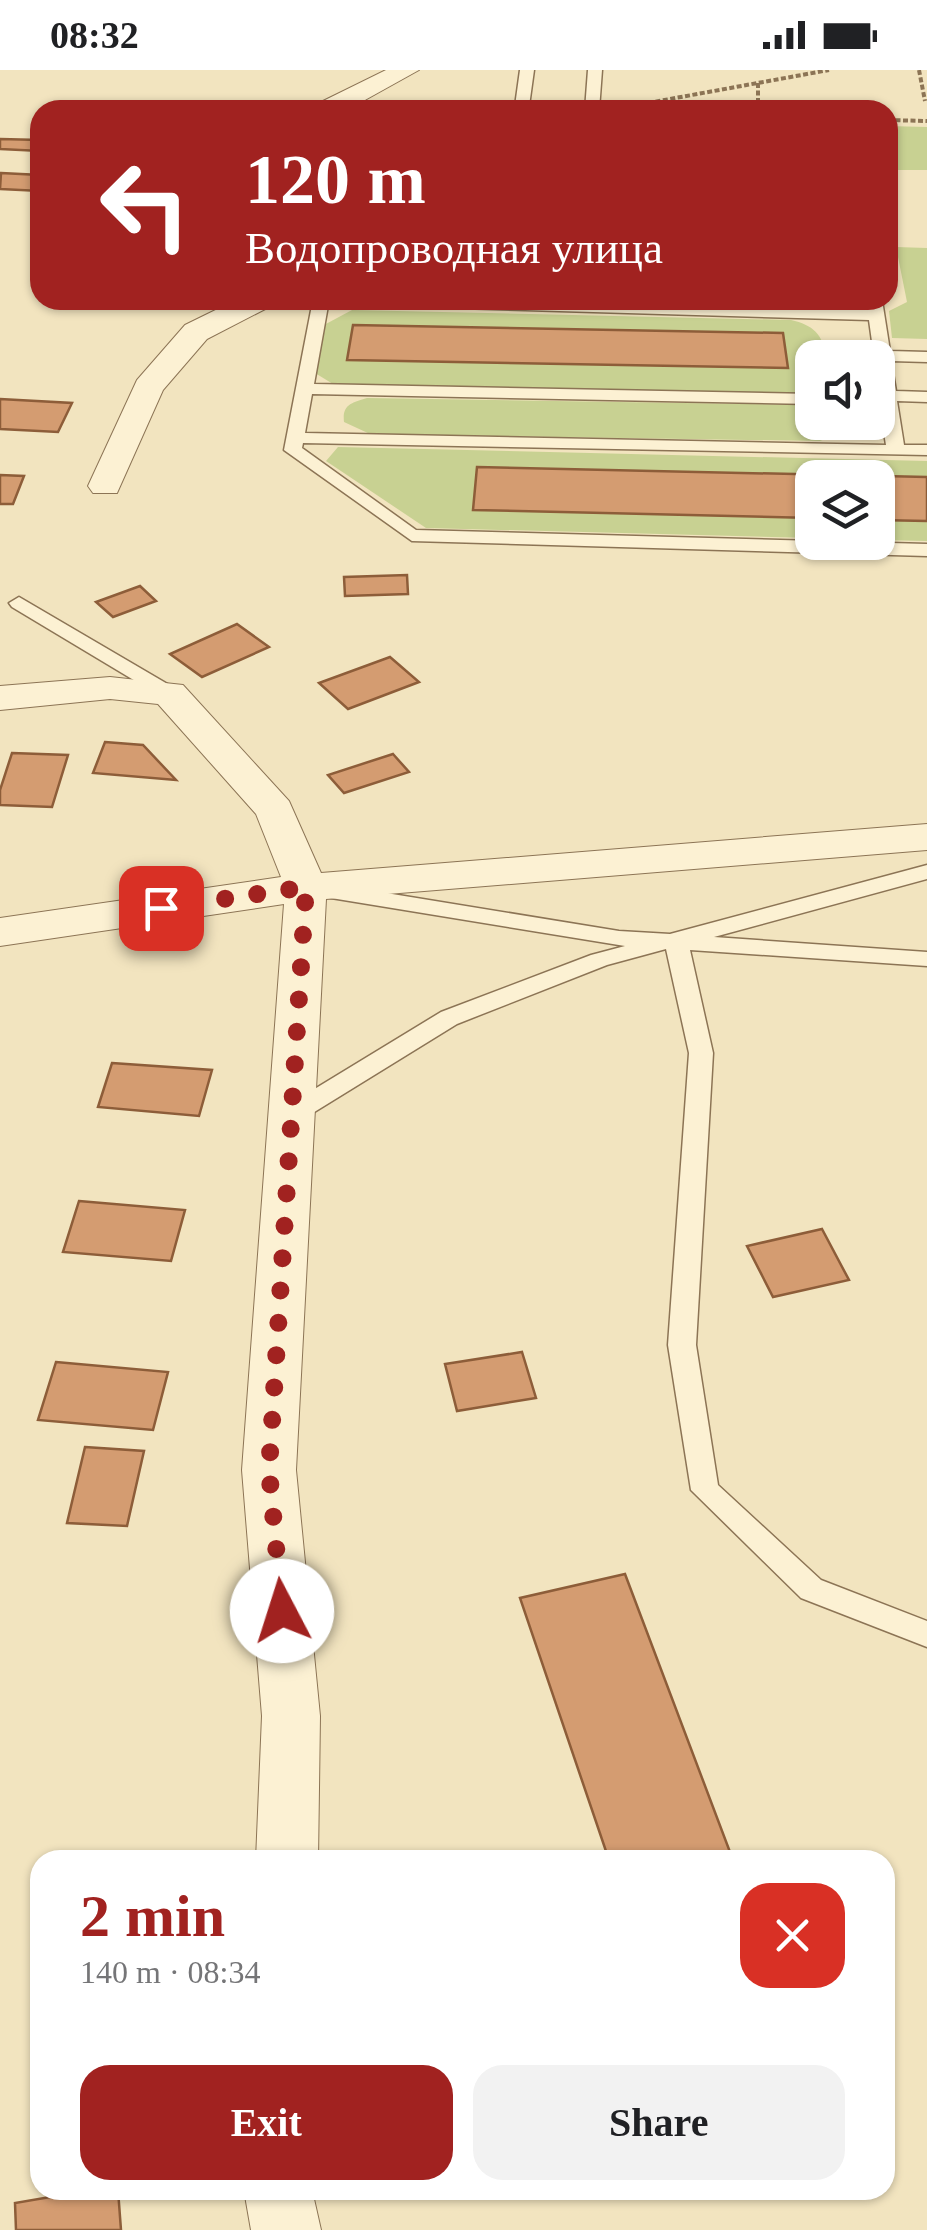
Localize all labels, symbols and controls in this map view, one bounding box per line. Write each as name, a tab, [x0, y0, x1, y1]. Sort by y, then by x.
text: 08:32	[50, 14, 139, 56]
icon: left	[80, 140, 210, 270]
text: 120 m	[245, 141, 426, 218]
text: Водопроводная улица	[245, 223, 663, 273]
map controls	[795, 340, 895, 560]
button: sound	[795, 340, 895, 440]
button: layers	[795, 460, 895, 560]
pin	[119, 866, 204, 951]
icon: arrive	[134, 881, 189, 936]
position arrow	[230, 1559, 334, 1663]
text: 2 min	[80, 1883, 225, 1949]
button: close	[740, 1883, 845, 1988]
text: 140 m · 08:34	[80, 1954, 260, 1990]
button: Exit	[80, 2065, 453, 2180]
button: Share	[473, 2065, 845, 2180]

